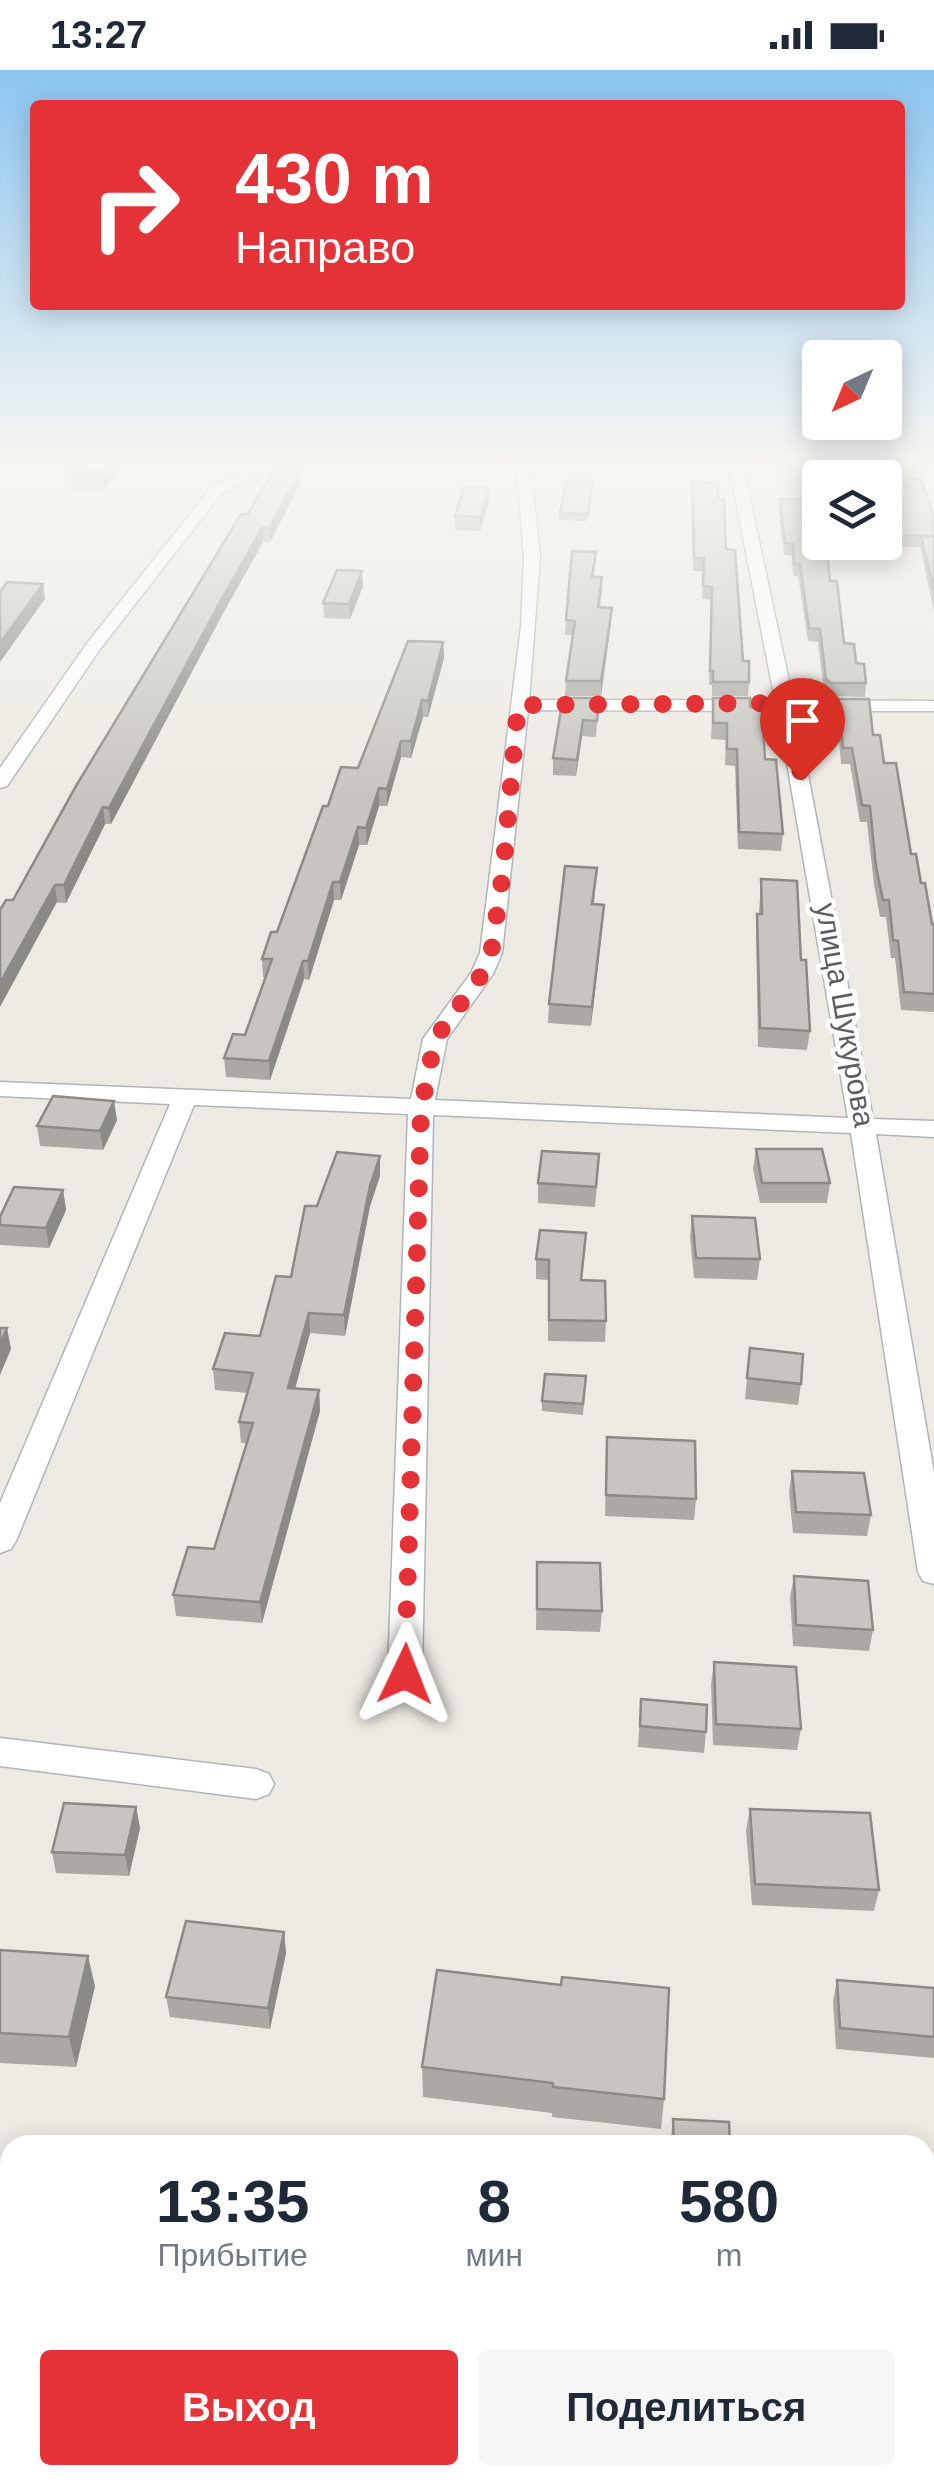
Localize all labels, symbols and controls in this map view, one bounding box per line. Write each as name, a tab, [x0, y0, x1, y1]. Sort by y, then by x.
text: 13:27	[50, 14, 147, 56]
icon: right	[70, 140, 200, 270]
text: 430 m	[235, 140, 433, 218]
text: Направо	[235, 222, 415, 273]
north arrow	[802, 340, 902, 440]
map controls	[802, 340, 902, 560]
button: layers	[802, 460, 902, 560]
pin	[760, 678, 845, 781]
icon: arrive	[775, 693, 830, 748]
street label: улица Шукурова	[810, 900, 882, 1130]
position arrow	[353, 1622, 457, 1726]
text: 13:35	[156, 2168, 309, 2235]
text: 8	[477, 2168, 511, 2235]
text: 580	[679, 2168, 779, 2235]
text: Прибытие	[158, 2237, 308, 2273]
text: мин	[465, 2237, 523, 2273]
text: m	[716, 2237, 742, 2273]
button: Выход	[40, 2350, 458, 2465]
button: Поделиться	[478, 2350, 895, 2465]

